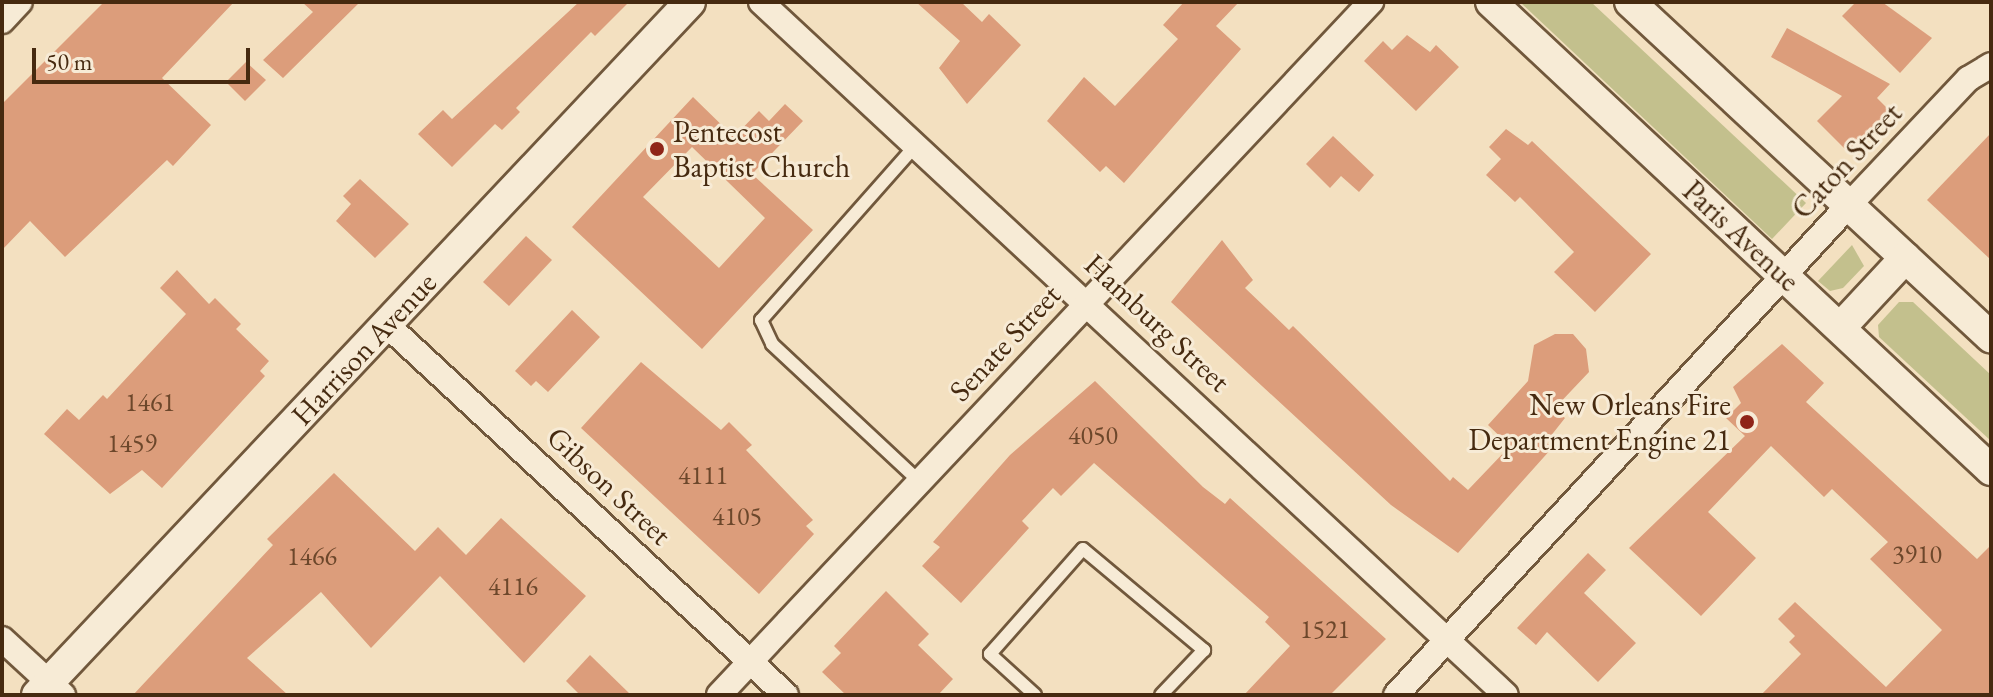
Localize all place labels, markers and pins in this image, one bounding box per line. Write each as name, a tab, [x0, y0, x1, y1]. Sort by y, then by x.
place label: Pentecost Baptist Church	[673, 114, 850, 184]
marker: Pentecost Baptist Church	[648, 140, 666, 158]
place label: New Orleans Fire Department Engine 21	[1469, 387, 1731, 458]
marker: New Orleans Fire Department Engine 21	[1738, 413, 1756, 431]

